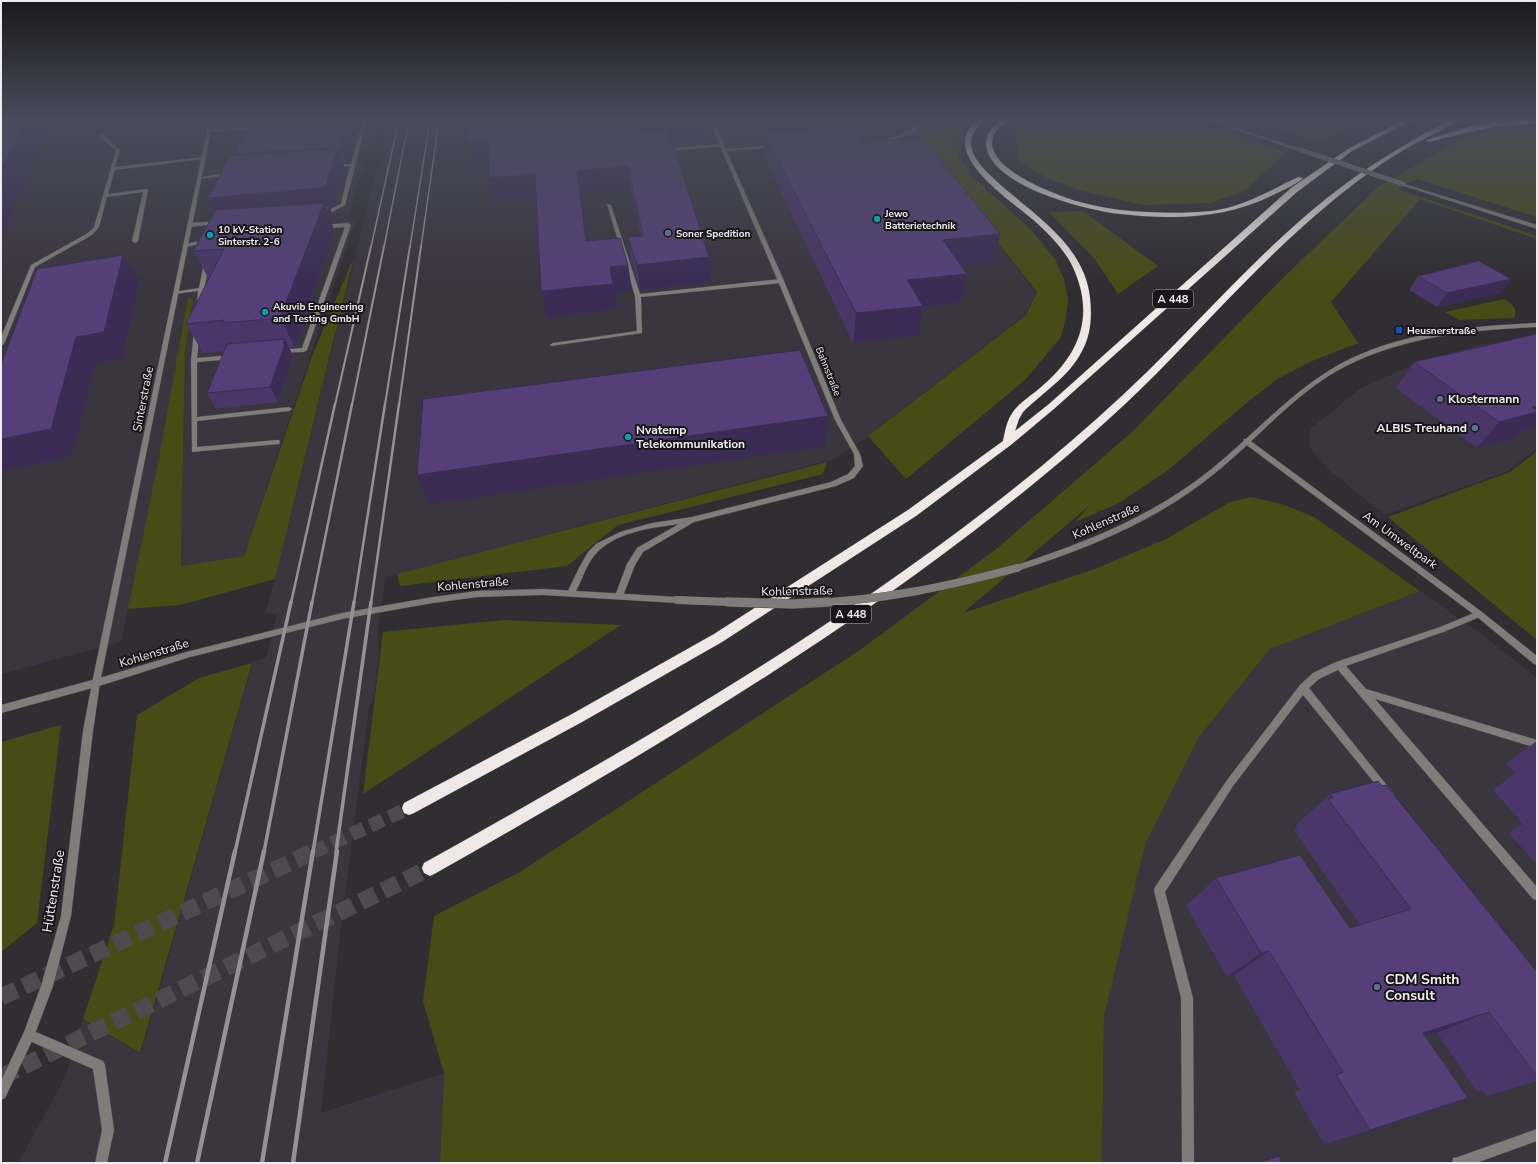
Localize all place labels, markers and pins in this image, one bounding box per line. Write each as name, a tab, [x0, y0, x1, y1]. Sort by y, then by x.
place label: Jewo Batterietechnik	[884, 207, 956, 233]
marker: Jewo Batterietechnik	[872, 214, 882, 224]
place label: 10 kV-Station Sinterstr. 2-6	[218, 223, 283, 249]
place label: Soner Spedition	[676, 227, 750, 241]
marker: Soner Spedition	[663, 228, 673, 238]
marker: 10 kV-Station Sinterstr. 2-6	[205, 230, 215, 240]
place label: Akuvib Engineering and Testing GmbH	[273, 300, 364, 326]
marker: Akuvib Engineering and Testing GmbH	[260, 307, 270, 317]
place label: Heusnerstraße	[1407, 324, 1477, 338]
marker: Heusnerstraße	[1394, 325, 1404, 335]
place label: Klostermann	[1448, 391, 1519, 407]
marker: Klostermann	[1435, 394, 1445, 404]
place label: ALBIS Treuhand	[1377, 420, 1467, 436]
place label: Nvatemp Telekommunikation	[636, 422, 745, 452]
marker: ALBIS Treuhand	[1470, 423, 1480, 433]
marker: Nvatemp Telekommunikation	[623, 432, 633, 442]
place label: CDM Smith Consult	[1385, 970, 1459, 1005]
marker: CDM Smith Consult	[1372, 982, 1382, 992]

